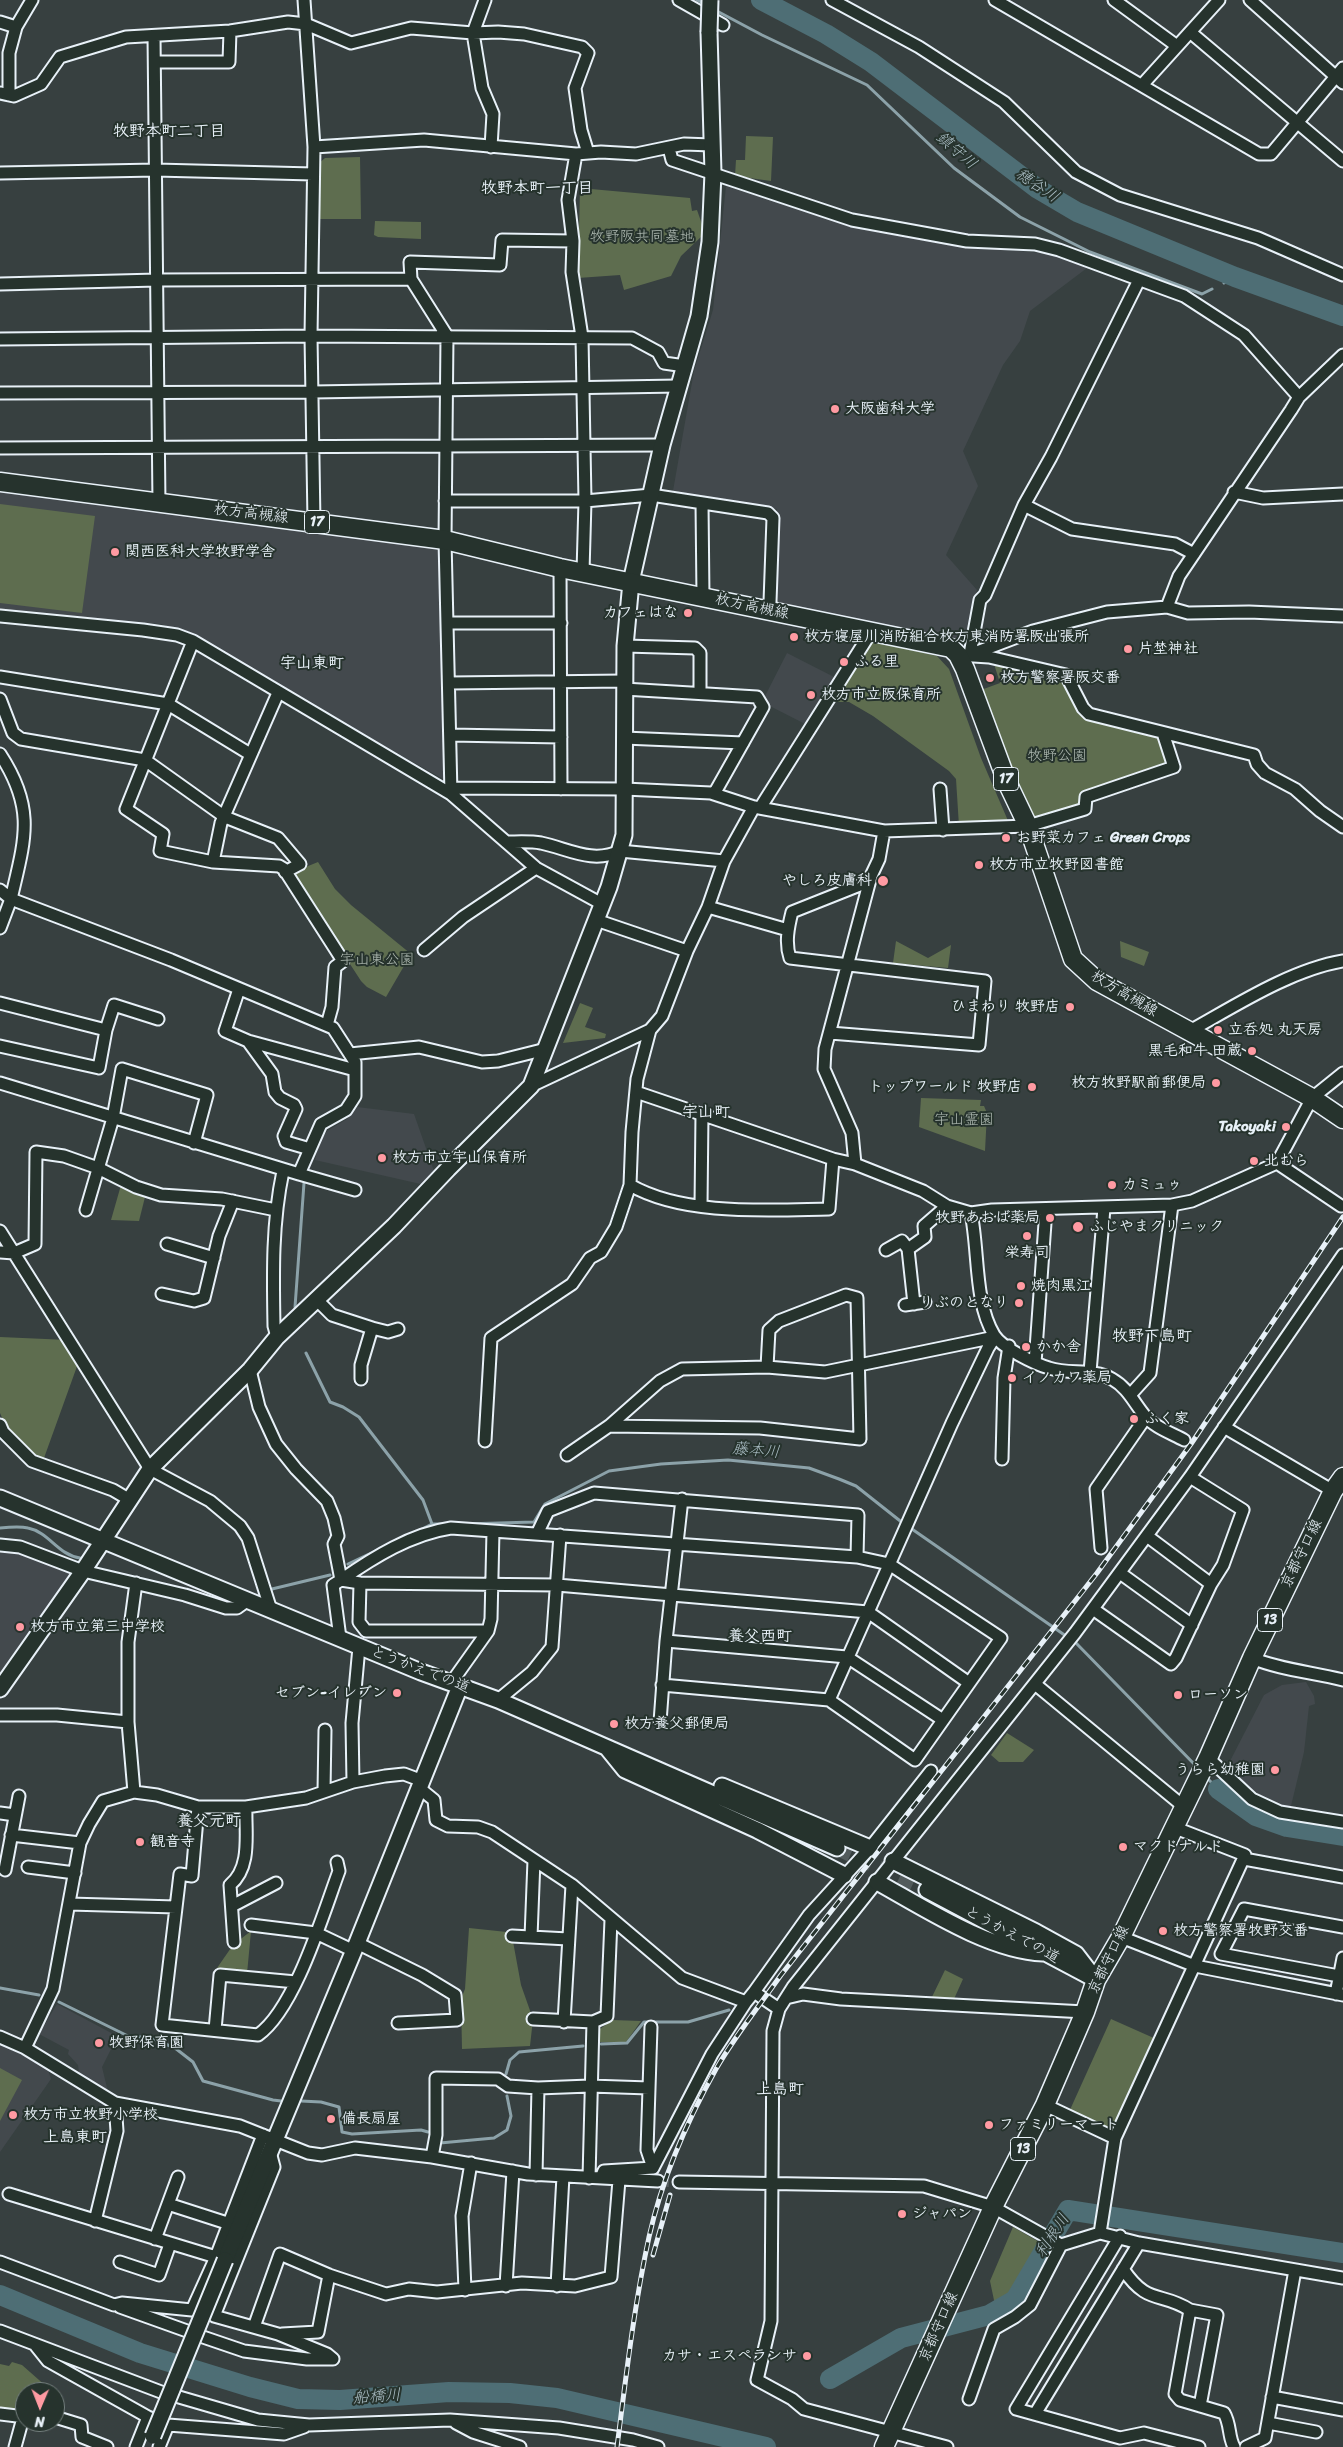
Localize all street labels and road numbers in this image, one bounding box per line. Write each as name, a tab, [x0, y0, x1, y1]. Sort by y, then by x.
street label: 枚方高槻線	[213, 500, 289, 528]
road number: 17	[304, 511, 330, 534]
street label: 枚方高槻線	[713, 590, 791, 624]
road number: 17	[994, 768, 1018, 791]
street label: 枚方高槻線	[1087, 967, 1161, 1021]
street label: 京都守口線	[1277, 1516, 1327, 1592]
road number: 13	[1258, 1608, 1282, 1632]
street label: とうかえでの道	[368, 1643, 472, 1697]
street label: とうかえでの道	[961, 1902, 1063, 1968]
street label: 京都守口線	[1084, 1922, 1134, 1998]
road number: 13	[1010, 2138, 1036, 2160]
street label: 京都守口線	[916, 2289, 962, 2365]

